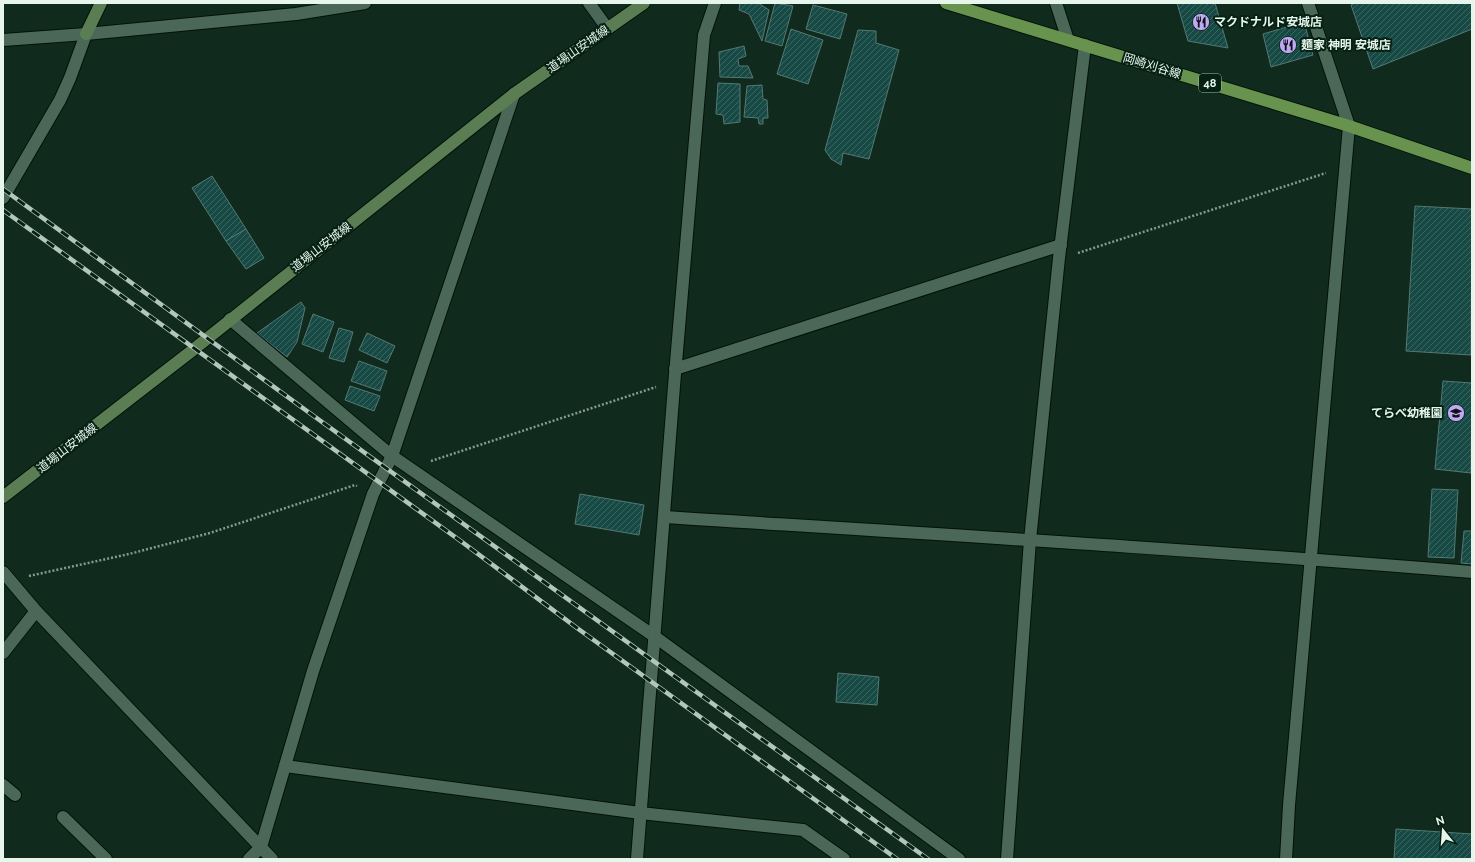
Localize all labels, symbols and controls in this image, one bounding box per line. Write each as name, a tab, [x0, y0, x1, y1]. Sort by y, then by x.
restaurant icon: マクドナルド安城店	[1191, 12, 1211, 32]
place label: マクドナルド安城店	[1214, 15, 1322, 29]
street label: 道場山安城線	[544, 23, 612, 75]
restaurant icon: 麺家 神明 安城店	[1278, 35, 1298, 55]
place label: 麺家 神明 安城店	[1301, 38, 1391, 52]
street label: 岡崎刈谷線	[1121, 51, 1183, 81]
road number: 48	[1199, 74, 1221, 92]
street label: 道場山安城線	[288, 219, 354, 275]
school or university icon: てらべ幼稚園	[1446, 403, 1466, 423]
place label: てらべ幼稚園	[1371, 406, 1443, 420]
street label: 道場山安城線	[34, 420, 100, 476]
north arrow	[1423, 810, 1463, 850]
text: N	[1434, 813, 1446, 828]

